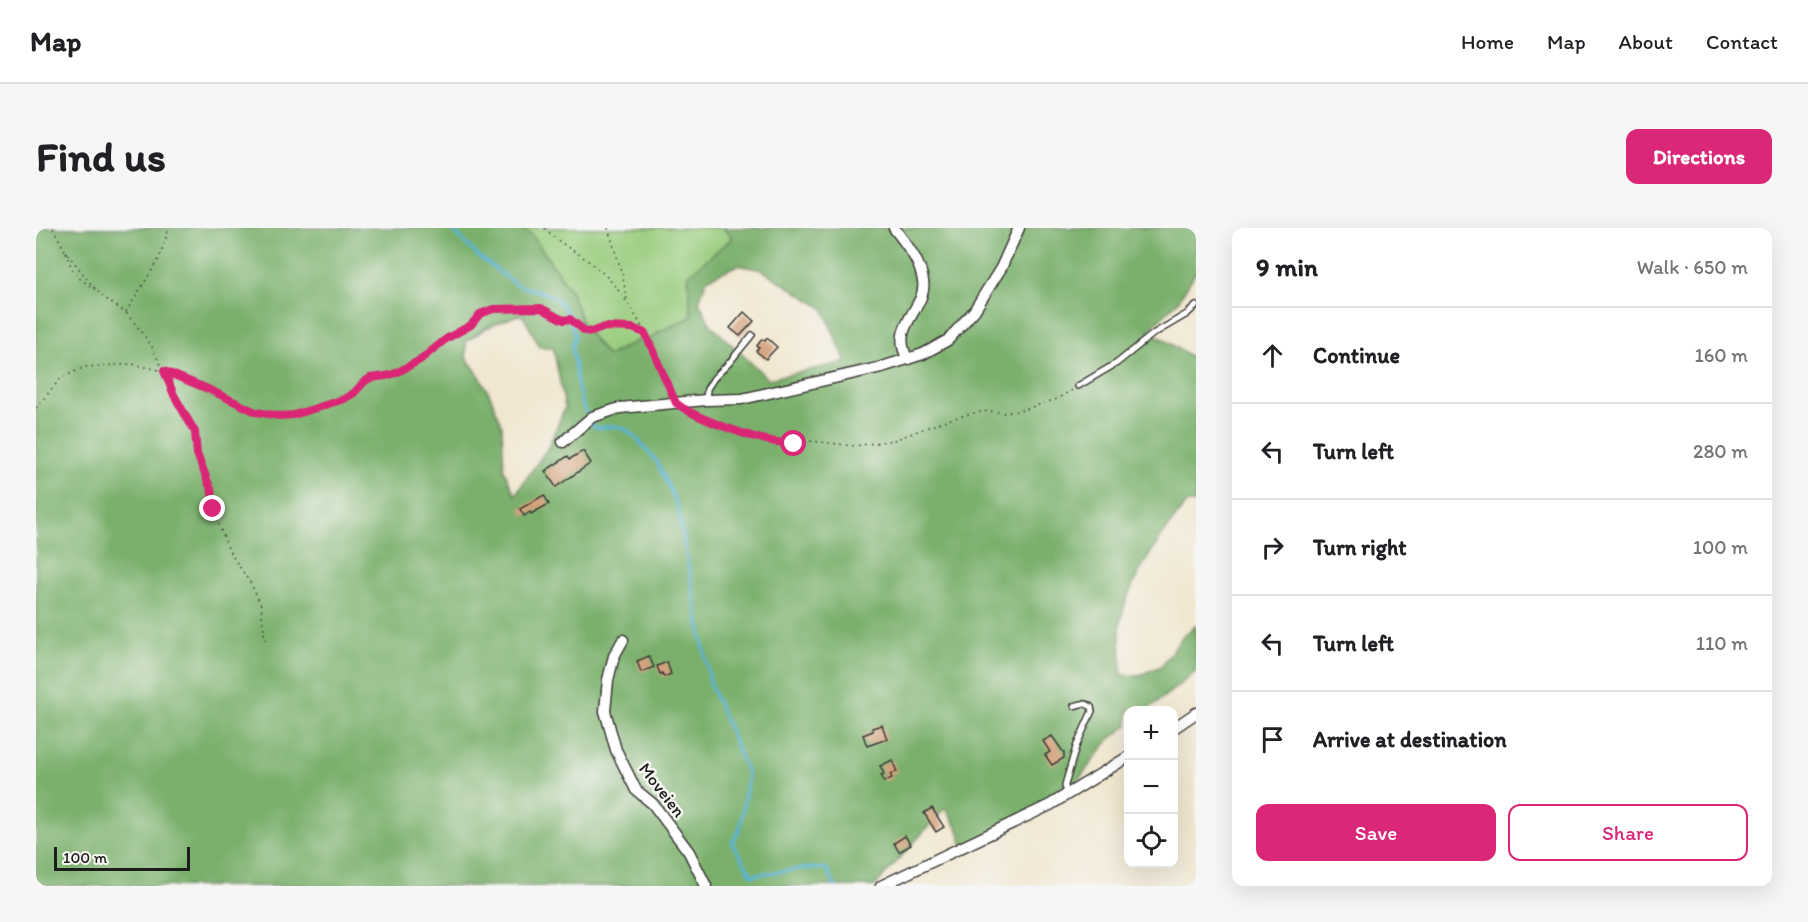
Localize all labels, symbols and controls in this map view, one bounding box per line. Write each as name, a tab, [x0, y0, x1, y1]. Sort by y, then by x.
text: Map	[30, 24, 81, 58]
text: Home	[1461, 29, 1514, 54]
text: Map	[1547, 29, 1586, 54]
text: About	[1619, 29, 1673, 54]
text: Contact	[1706, 29, 1778, 54]
button: Directions	[1626, 129, 1772, 184]
text: Find us	[36, 131, 166, 182]
text: 9 min	[1256, 251, 1318, 283]
text: Walk · 650 m	[1637, 255, 1748, 279]
icon: ahead	[1256, 339, 1289, 372]
text: Continue	[1313, 342, 1400, 369]
text: 160 m	[1695, 343, 1748, 367]
route start	[780, 430, 806, 456]
icon: left	[1256, 435, 1289, 468]
text: Turn left	[1313, 438, 1394, 465]
text: 280 m	[1693, 439, 1748, 463]
route end	[199, 495, 225, 521]
icon: right	[1256, 531, 1289, 564]
text: Turn right	[1313, 534, 1407, 561]
text: 100 m	[1693, 535, 1748, 559]
icon: left	[1256, 627, 1289, 660]
text: Turn left	[1313, 630, 1394, 657]
text: 110 m	[1696, 631, 1748, 655]
map controls	[1124, 706, 1178, 868]
button: +	[1124, 706, 1178, 760]
icon: arrive	[1256, 723, 1289, 756]
text: Arrive at destination	[1313, 726, 1507, 753]
street label: Moveien	[634, 758, 690, 822]
button: −	[1124, 760, 1178, 814]
button: Save	[1256, 804, 1496, 861]
button: Share	[1508, 804, 1748, 861]
button: locate	[1124, 814, 1178, 868]
scale bar	[54, 844, 190, 872]
text: 100 m	[63, 848, 107, 867]

